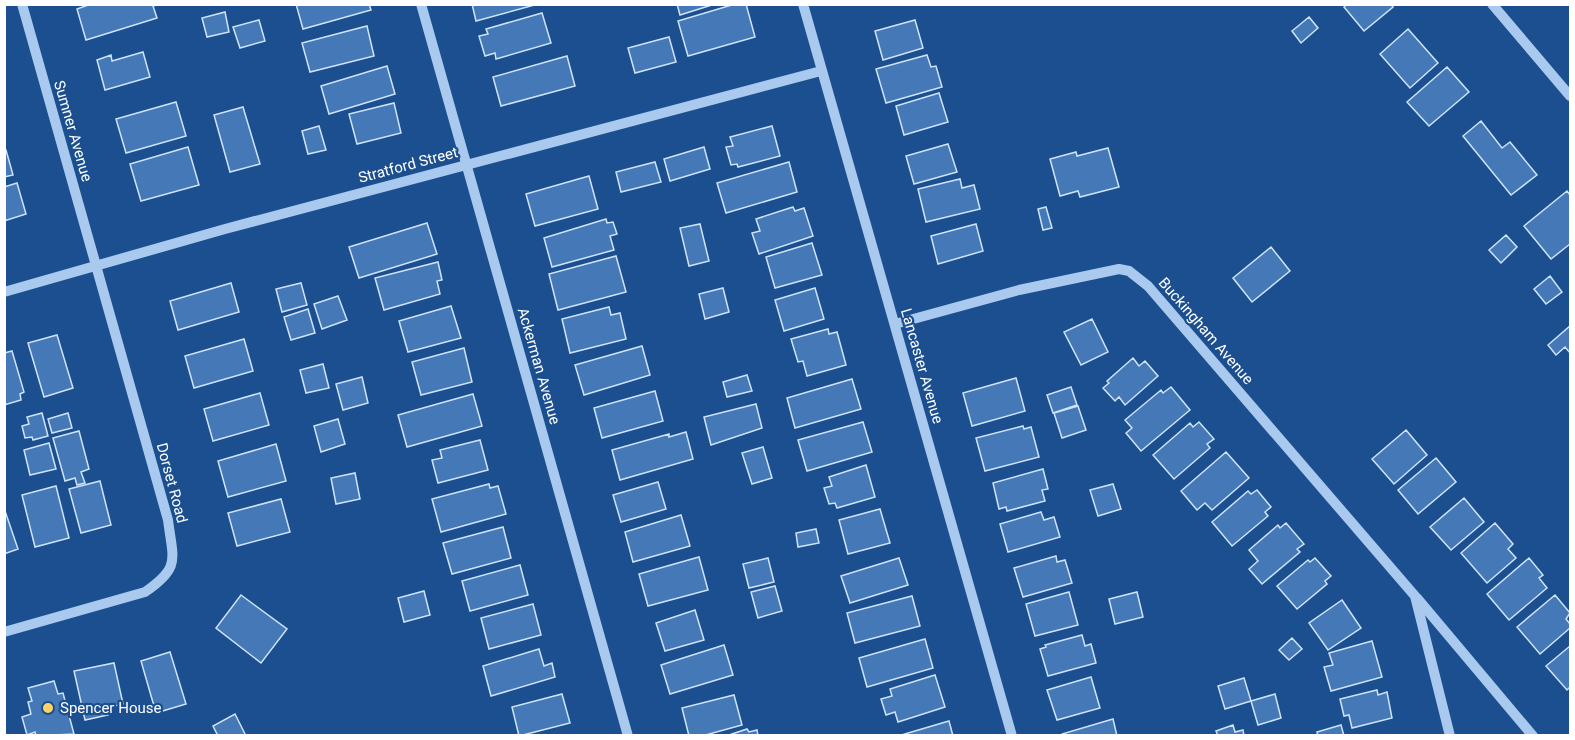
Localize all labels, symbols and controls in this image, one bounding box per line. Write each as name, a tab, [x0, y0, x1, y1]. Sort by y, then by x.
street label: Sumner Avenue	[50, 78, 96, 184]
street label: Stratford Street	[356, 143, 460, 187]
street label: Buckingham Avenue	[1155, 274, 1257, 388]
street label: Ackerman Avenue	[514, 306, 564, 426]
street label: Lancaster Avenue	[897, 306, 947, 426]
street label: Dorset Road	[153, 441, 191, 525]
place label: Spencer House	[60, 699, 161, 717]
marker: Spencer House	[41, 701, 55, 715]

